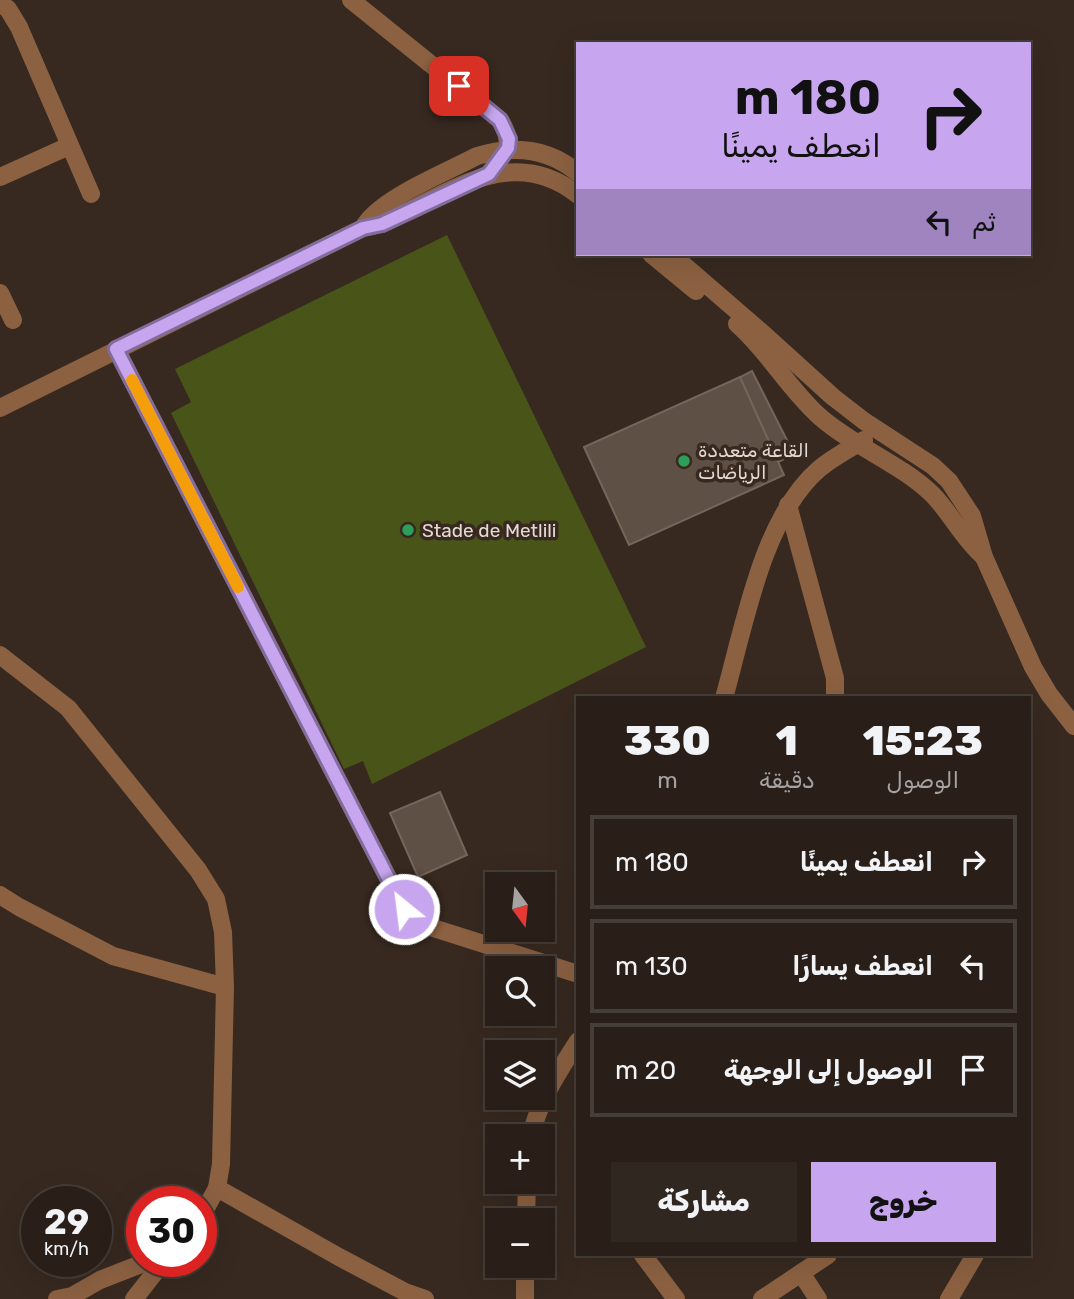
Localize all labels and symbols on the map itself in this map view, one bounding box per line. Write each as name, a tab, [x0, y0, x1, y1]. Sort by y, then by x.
pin	[429, 56, 489, 116]
place label: القاعة متعددة الرياضات	[698, 439, 809, 484]
marker: القاعة متعددة الرياضات	[676, 453, 692, 469]
place label: Stade de Metlili	[422, 519, 556, 542]
marker: Stade de Metlili	[400, 522, 416, 538]
position arrow	[367, 872, 441, 946]
north arrow	[485, 872, 555, 942]
speed limit sign: 30	[126, 1186, 217, 1277]

